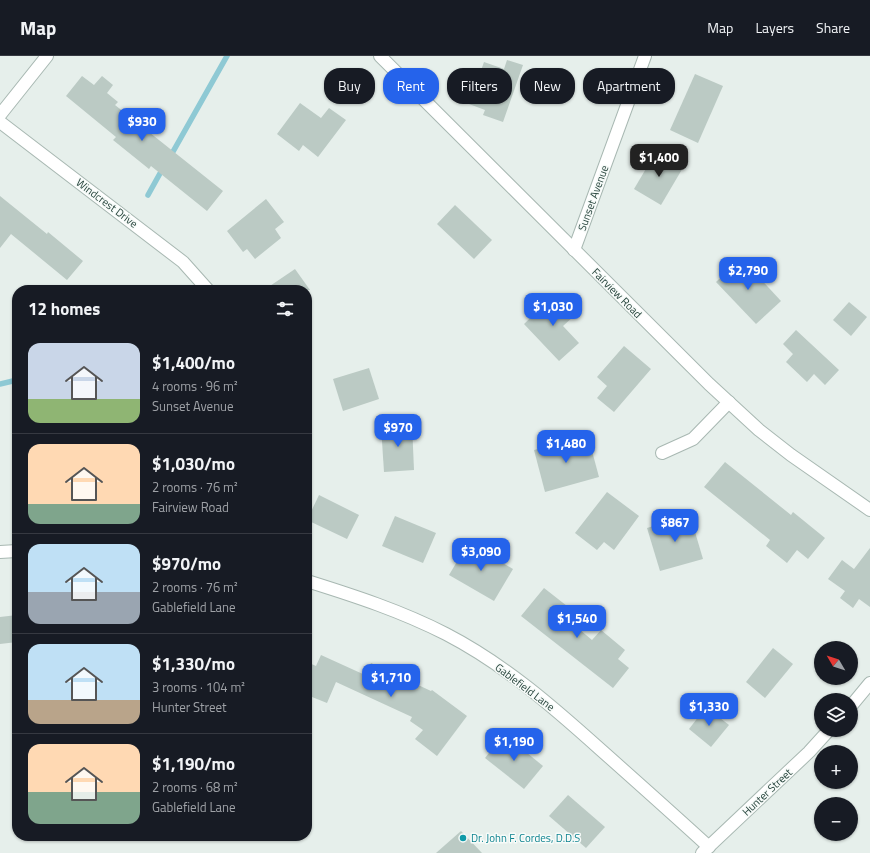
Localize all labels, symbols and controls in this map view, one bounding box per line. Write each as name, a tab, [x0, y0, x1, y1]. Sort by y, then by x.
text: Map	[20, 13, 56, 42]
text: Map	[707, 17, 733, 38]
text: Layers	[755, 17, 794, 38]
text: Share	[816, 17, 850, 38]
chip: Buy	[324, 68, 375, 104]
chip: Rent	[383, 68, 439, 104]
chip: Filters	[447, 68, 512, 104]
chip: New	[520, 68, 575, 104]
chip: Apartment	[583, 68, 675, 104]
pin: $930	[118, 108, 166, 142]
text: $930	[127, 111, 157, 131]
pin: $1,400	[626, 144, 692, 178]
text: $1,400	[639, 147, 679, 167]
street label: Sunset Avenue	[574, 162, 612, 233]
street label: Windcrest Drive	[73, 175, 141, 232]
pin: $2,790	[715, 257, 781, 291]
text: $2,790	[728, 260, 768, 280]
street label: Fairview Road	[588, 264, 646, 322]
pin: $1,030	[520, 293, 586, 327]
text: 12 homes	[28, 296, 100, 322]
text: $1,030	[533, 296, 573, 316]
icon: filters	[274, 298, 296, 320]
text: $1,400/mo	[152, 350, 235, 376]
icon: home	[60, 359, 108, 407]
text: 4 rooms · 96 m²	[152, 376, 238, 396]
text: Sunset Avenue	[152, 396, 234, 416]
pin: $970	[374, 414, 422, 448]
text: $970	[383, 417, 413, 437]
pin: $1,480	[533, 430, 599, 464]
text: $1,480	[546, 433, 586, 453]
text: $1,030/mo	[152, 451, 235, 477]
icon: home	[60, 460, 108, 508]
text: 2 rooms · 76 m²	[152, 477, 238, 497]
text: Fairview Road	[152, 497, 229, 517]
pin: $867	[651, 509, 699, 543]
text: $867	[660, 512, 690, 532]
pin: $3,090	[448, 538, 514, 572]
text: $3,090	[461, 541, 501, 561]
text: $970/mo	[152, 551, 221, 577]
icon: home	[60, 560, 108, 608]
text: 2 rooms · 76 m²	[152, 577, 238, 597]
text: Gablefield Lane	[152, 597, 236, 617]
pin: $1,540	[544, 605, 610, 639]
text: $1,540	[557, 608, 597, 628]
north arrow	[814, 641, 858, 685]
map controls	[814, 641, 858, 841]
text: $1,330/mo	[152, 651, 235, 677]
street label: Gablefield Lane	[492, 659, 558, 715]
icon: home	[60, 660, 108, 708]
pin: $1,710	[358, 664, 424, 698]
text: $1,710	[371, 667, 411, 687]
text: 3 rooms · 104 m²	[152, 677, 245, 697]
pin: $1,330	[676, 693, 742, 727]
button: layers	[814, 693, 858, 737]
text: $1,330	[689, 696, 729, 716]
text: Hunter Street	[152, 697, 227, 717]
pin: $1,190	[481, 728, 547, 762]
text: $1,190	[494, 731, 534, 751]
button: +	[814, 745, 858, 789]
text: $1,190/mo	[152, 751, 235, 777]
icon: home	[60, 760, 108, 808]
street label: Hunter Street	[738, 765, 796, 819]
text: 2 rooms · 68 m²	[152, 777, 238, 797]
text: Gablefield Lane	[152, 797, 236, 817]
button: −	[814, 797, 858, 841]
place label: Dr. John F. Cordes, D.D.S	[471, 830, 580, 846]
marker: Dr. John F. Cordes, D.D.S	[458, 833, 468, 843]

